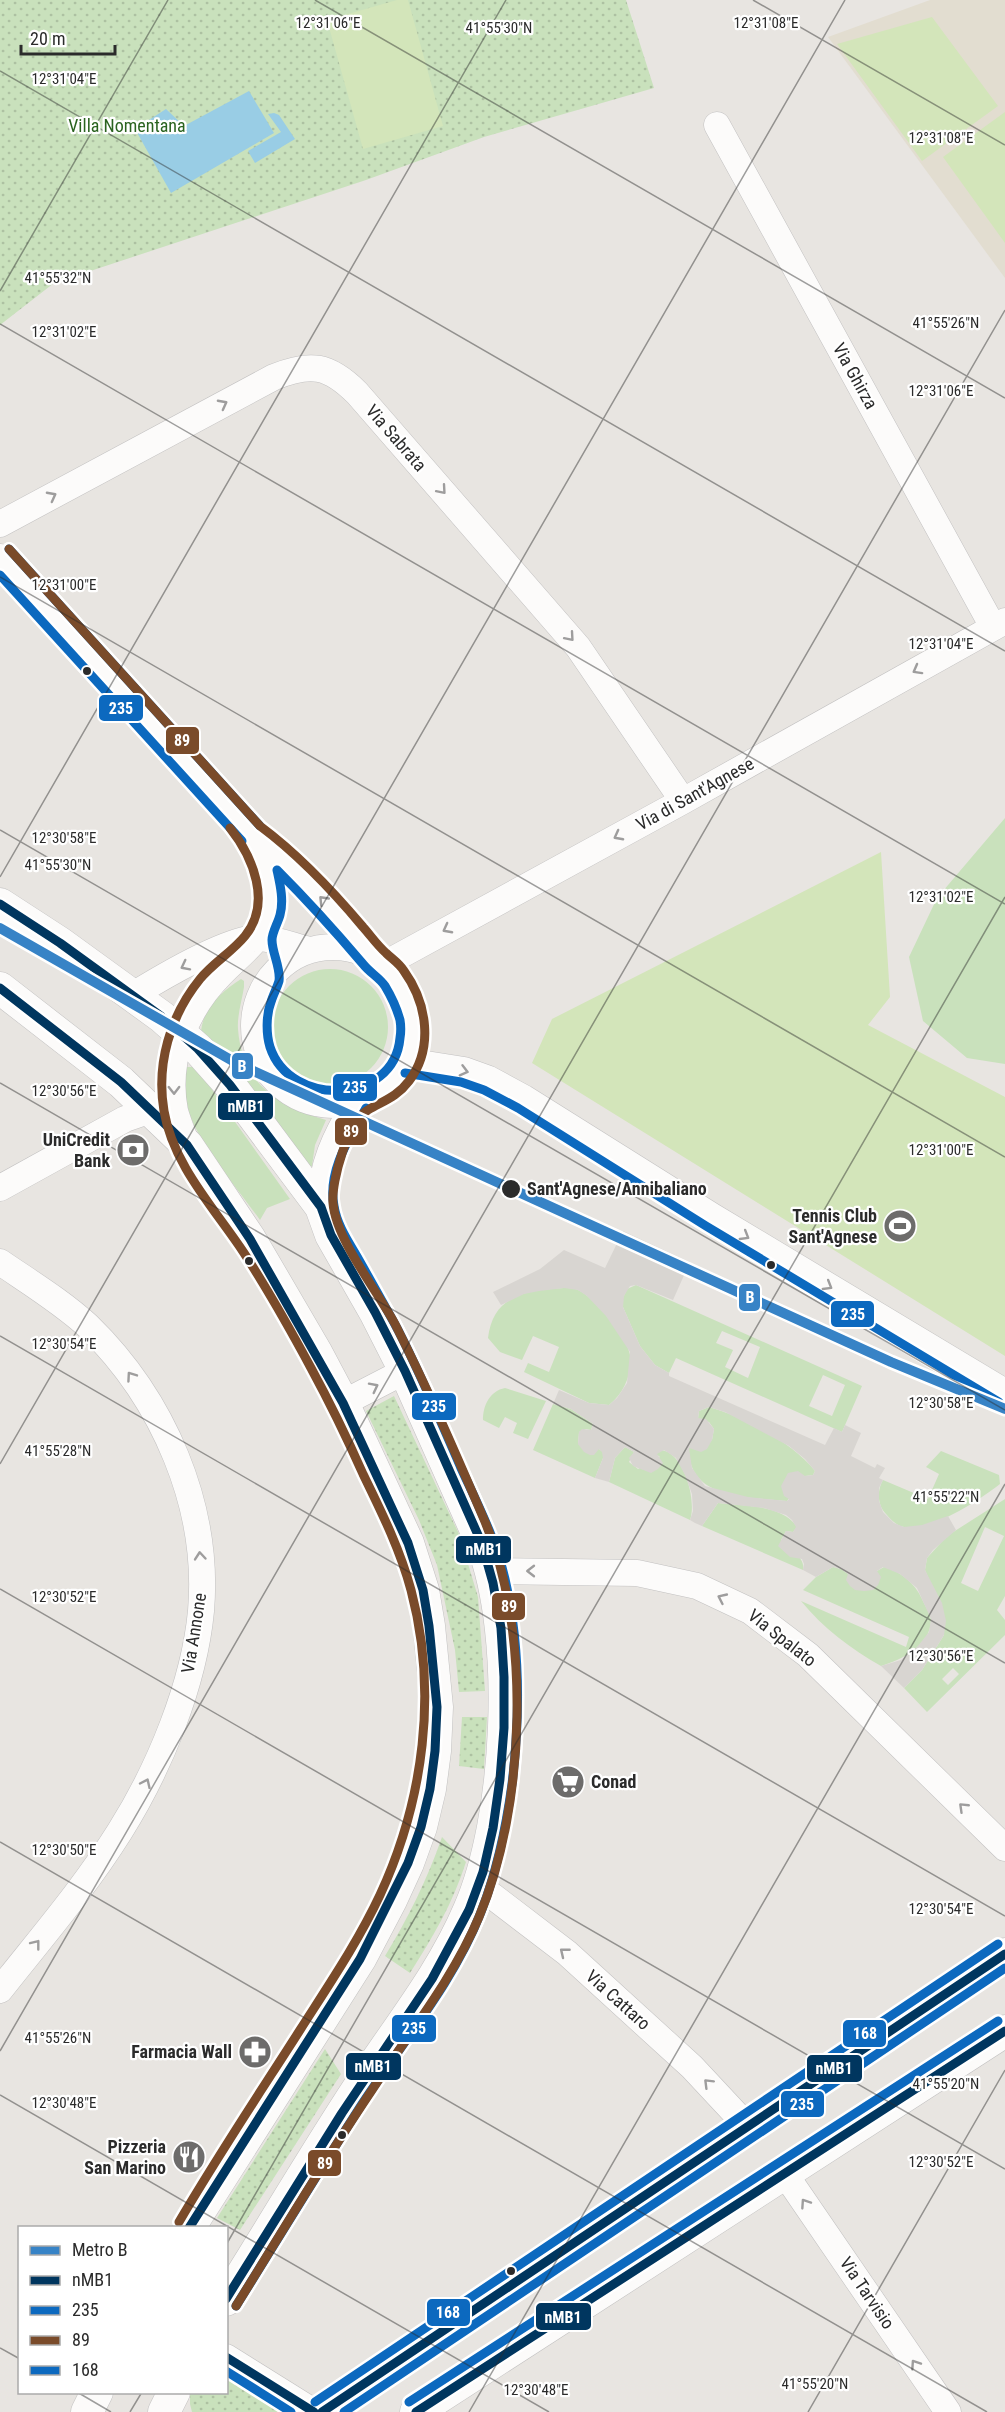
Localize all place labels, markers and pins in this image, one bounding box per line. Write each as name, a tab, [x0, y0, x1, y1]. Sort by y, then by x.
unlabelled marker	[81, 665, 93, 677]
place label: UniCredit Bank	[43, 1129, 110, 1171]
bank icon: UniCredit Bank	[115, 1132, 151, 1168]
marker: Sant'Agnese/Annibaliano	[500, 1178, 522, 1200]
place label: Sant'Agnese/Annibaliano	[527, 1178, 707, 1199]
place label: Tennis Club Sant'Agnese	[789, 1205, 877, 1247]
sports icon: Tennis Club Sant'Agnese	[882, 1208, 918, 1244]
unlabelled marker	[243, 1255, 255, 1267]
unlabelled marker	[765, 1259, 777, 1271]
supermarket icon: Conad	[550, 1764, 586, 1800]
place label: Conad	[591, 1771, 636, 1792]
pharmacy icon: Farmacia Wall	[237, 2034, 273, 2070]
place label: Farmacia Wall	[131, 2041, 232, 2062]
unlabelled marker	[336, 2129, 348, 2141]
place label: Pizzeria San Marino	[84, 2136, 166, 2178]
restaurant icon: Pizzeria San Marino	[171, 2139, 207, 2175]
unlabelled marker	[505, 2265, 517, 2277]

